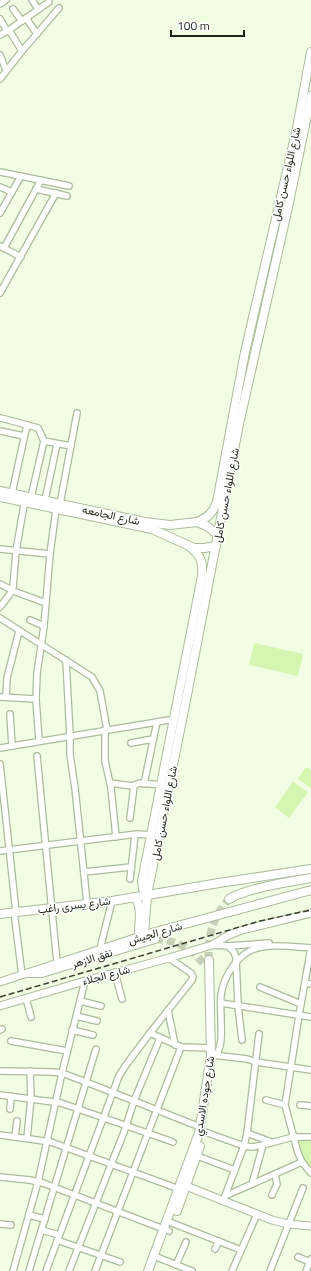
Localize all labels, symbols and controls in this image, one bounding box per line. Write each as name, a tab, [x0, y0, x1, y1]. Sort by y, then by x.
scale bar	[171, 12, 244, 38]
text: 100 m	[177, 16, 210, 35]
street label: شارع اللواء حسن كامل	[267, 125, 305, 223]
street label: شارع اللواء حسن كامل	[209, 446, 243, 544]
street label: شارع الجامعه	[81, 501, 142, 529]
street label: شارع اللواء حسن كامل	[147, 764, 181, 862]
street label: شارع يسرى راغب	[37, 893, 112, 917]
street label: شارع الجيش	[126, 918, 184, 948]
street label: نفق الازهر	[69, 944, 115, 972]
street label: شارع الجلاء	[80, 961, 132, 989]
street label: شارع جوده الاسدي	[190, 1055, 220, 1137]

